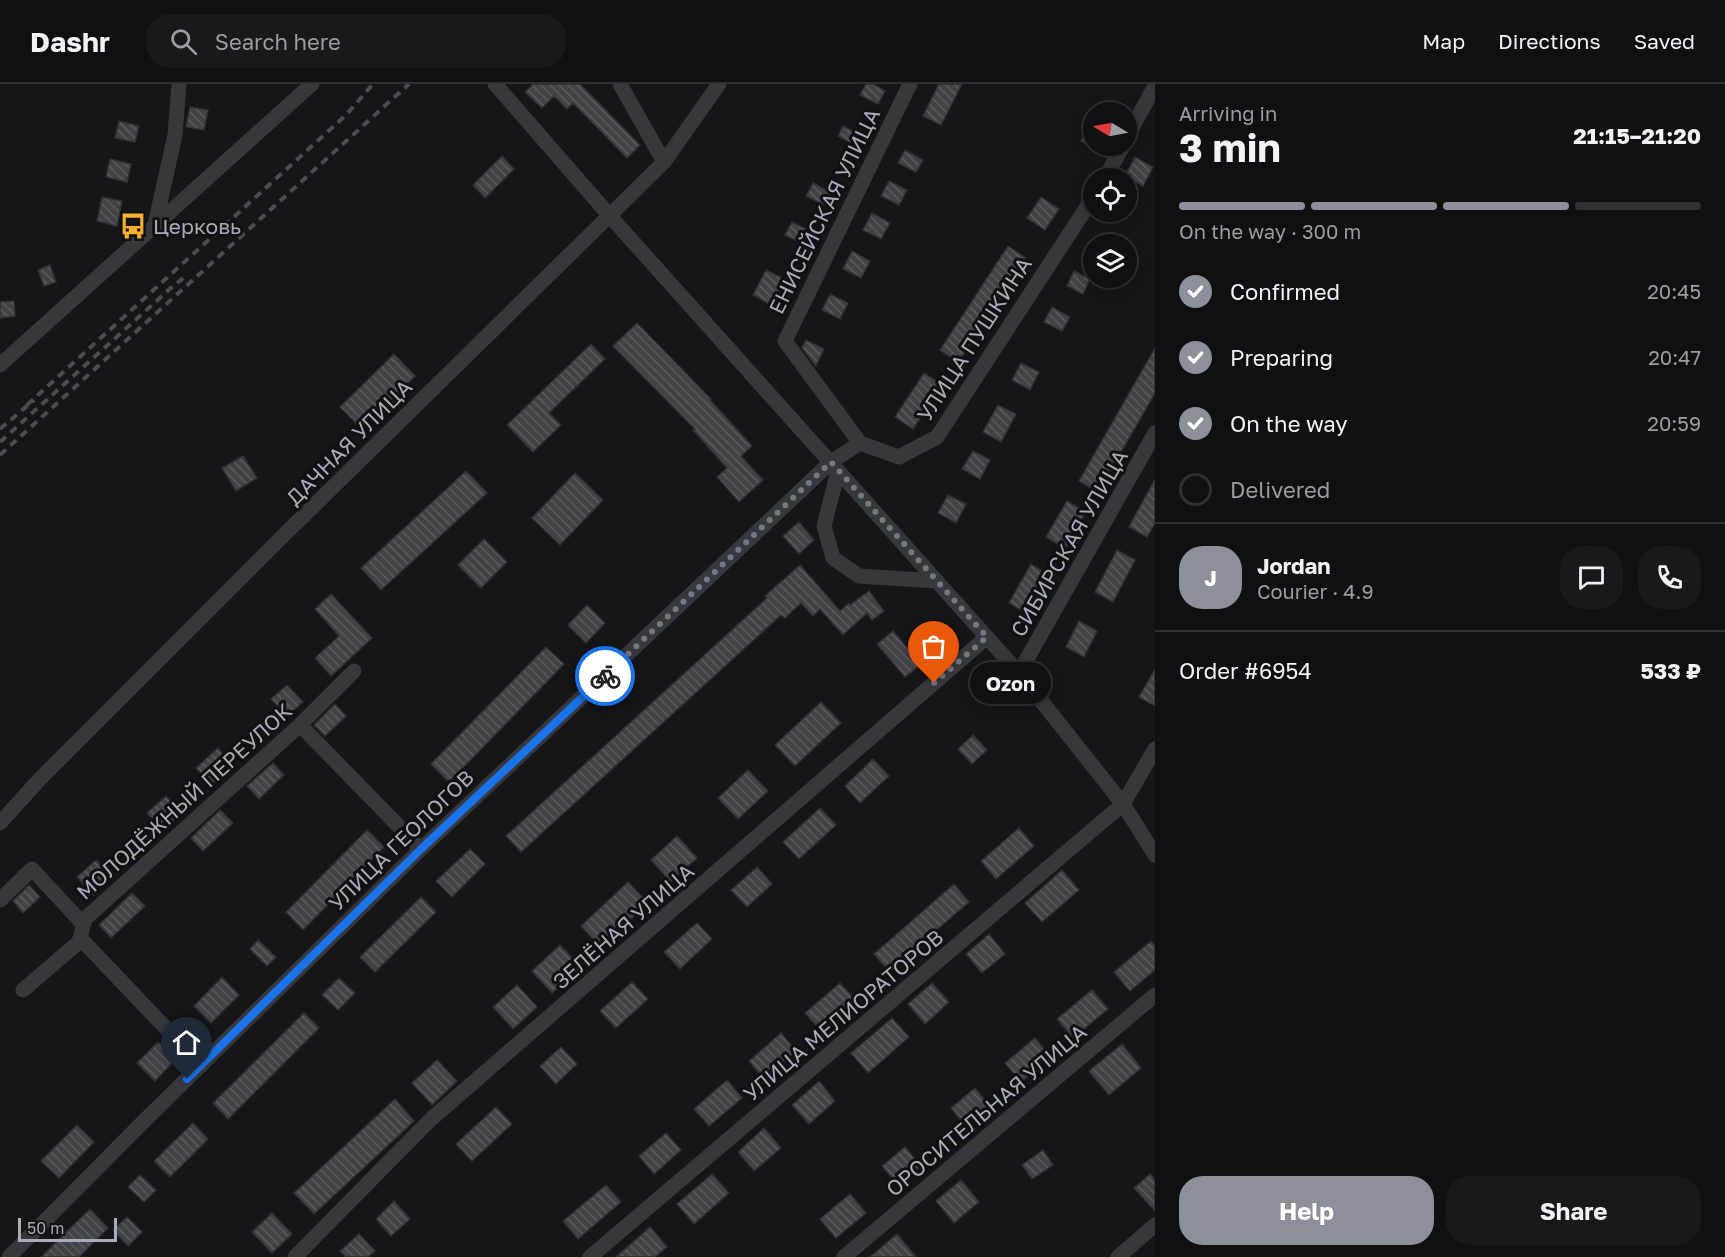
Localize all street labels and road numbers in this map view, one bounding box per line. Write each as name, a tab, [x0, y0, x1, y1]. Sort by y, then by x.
street label: ЕНИСЕЙСКАЯ УЛИЦА	[763, 104, 885, 318]
street label: УЛИЦА ПУШКИНА	[911, 252, 1037, 426]
street label: ДАЧНАЯ УЛИЦА	[281, 374, 417, 510]
street label: СИБИРСКАЯ УЛИЦА	[1005, 445, 1133, 641]
street label: МОЛОДЁЖНЫЙ ПЕРЕУЛОК	[71, 697, 297, 905]
street label: УЛИЦА ГЕОЛОГОВ	[323, 764, 479, 916]
street label: ЗЕЛЁНАЯ УЛИЦА	[547, 858, 699, 994]
street label: УЛИЦА МЕЛИОРАТОРОВ	[738, 924, 948, 1106]
street label: ОРОСИТЕЛЬНАЯ УЛИЦА	[880, 1018, 1092, 1202]

